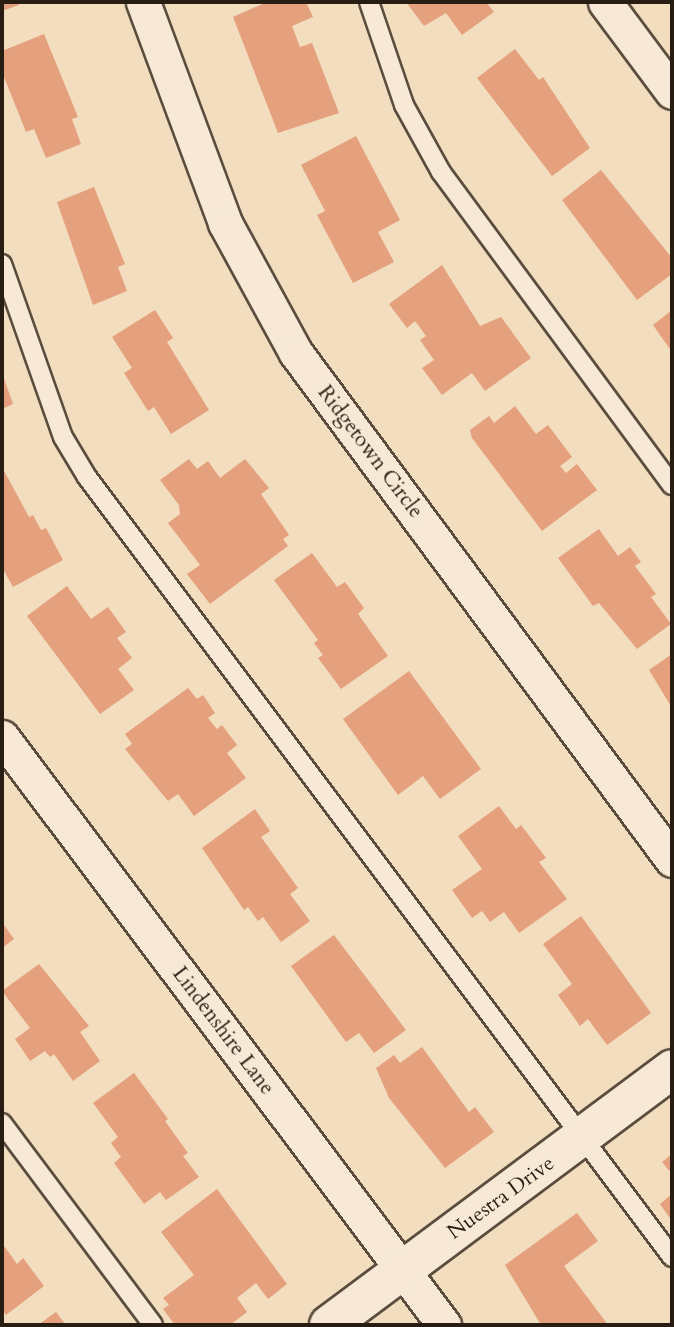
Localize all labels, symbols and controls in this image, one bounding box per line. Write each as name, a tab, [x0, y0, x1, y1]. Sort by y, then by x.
street label: Ridgetown Circle	[312, 381, 428, 523]
street label: Lindenshire Lane	[167, 962, 279, 1100]
street label: Nuestra Drive	[443, 1151, 559, 1245]

